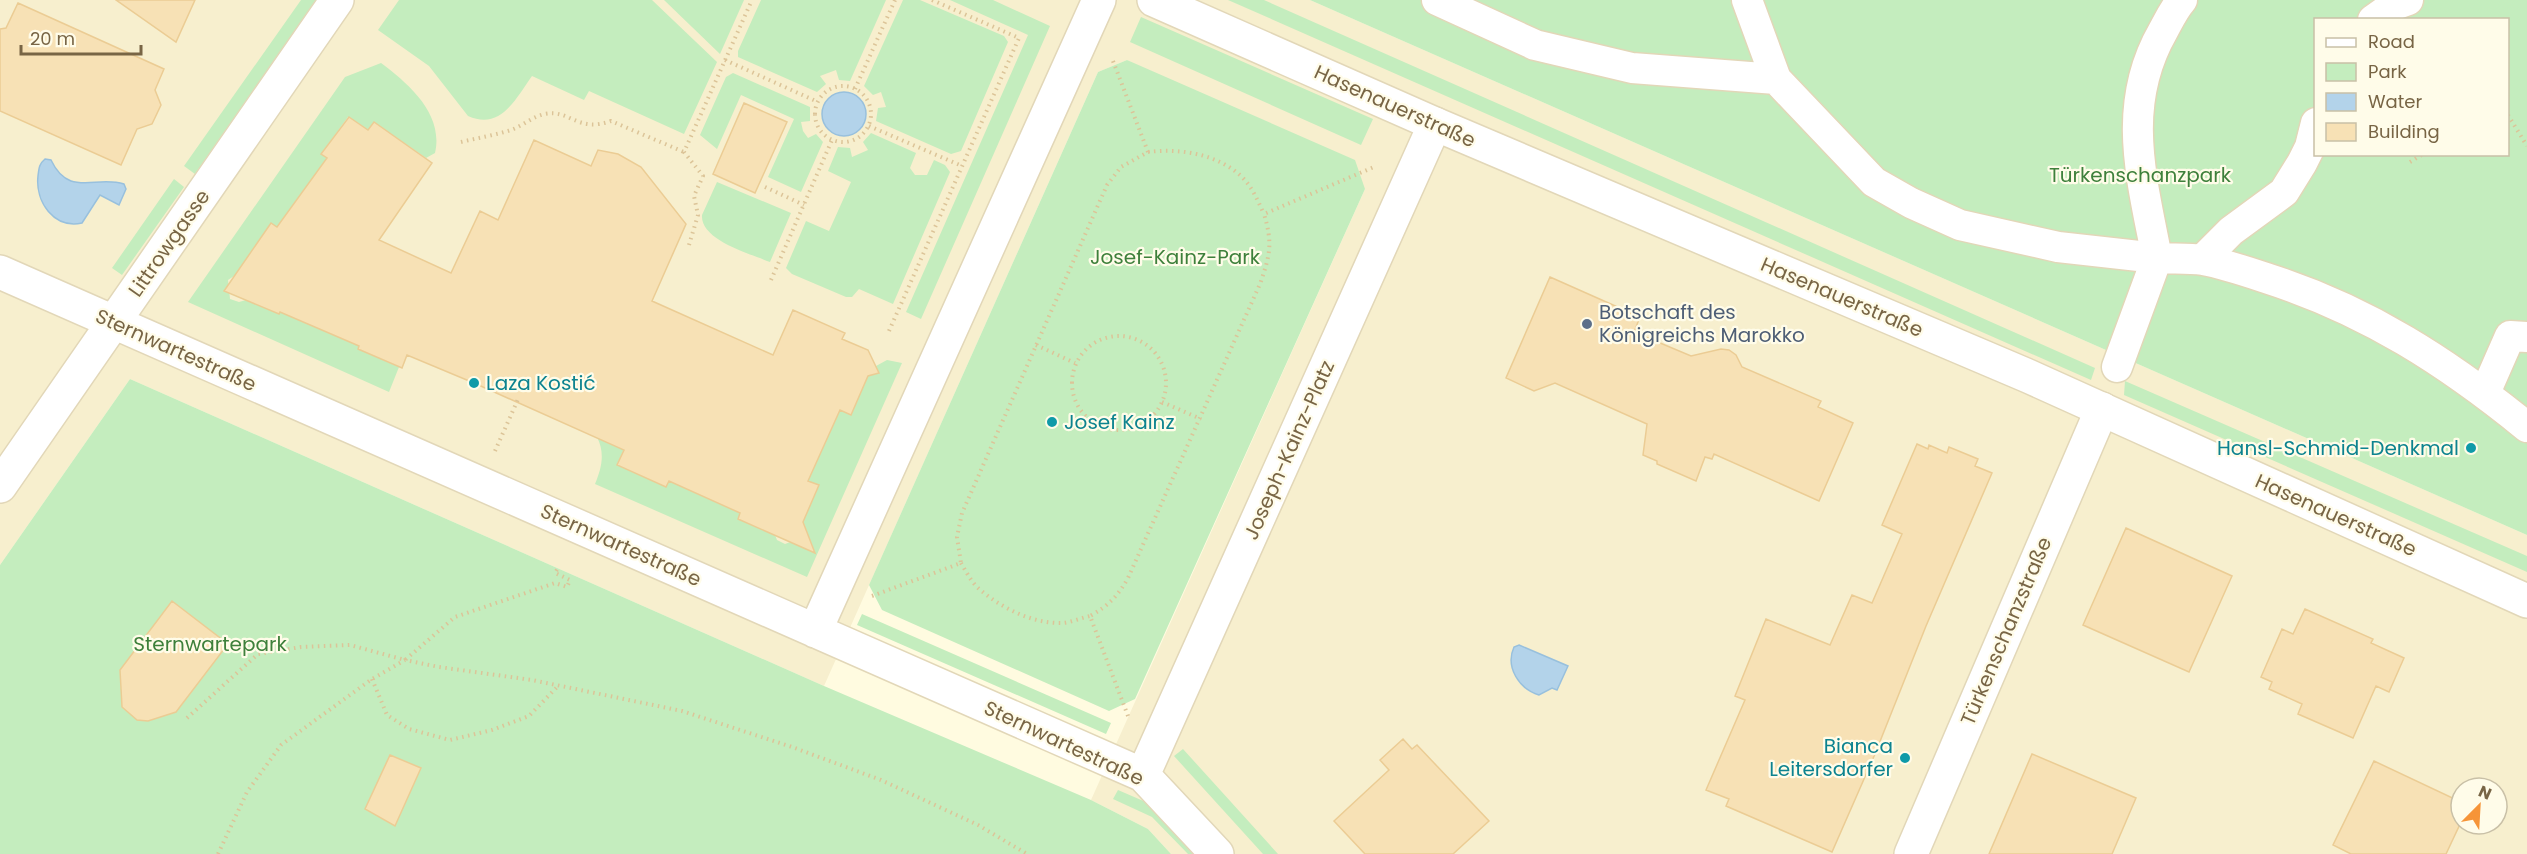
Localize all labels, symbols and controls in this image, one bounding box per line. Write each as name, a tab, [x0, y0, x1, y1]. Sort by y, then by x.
scale bar	[21, 18, 141, 56]
legend	[2314, 18, 2509, 156]
text: 20 m	[30, 26, 75, 51]
text: Road	[2368, 29, 2415, 54]
street label: Hasenauerstraße	[1310, 58, 1480, 154]
text: Park	[2368, 59, 2407, 84]
text: Water	[2368, 89, 2422, 114]
text: Building	[2368, 119, 2440, 144]
park label: Türkenschanzpark	[2049, 161, 2232, 189]
street label: Littrowgasse	[122, 184, 216, 302]
park label: Josef-Kainz-Park	[1090, 243, 1261, 271]
street label: Hasenauerstraße	[1756, 250, 1928, 344]
place label: Botschaft des Königreichs Marokko	[1599, 298, 1805, 349]
street label: Sternwartestraße	[91, 302, 261, 398]
marker: Botschaft des Königreichs Marokko	[1580, 317, 1594, 331]
street label: Joseph-Kainz-Platz	[1237, 356, 1341, 544]
place label: Laza Kostić	[486, 369, 596, 397]
marker: Laza Kostić	[467, 376, 481, 390]
place label: Josef Kainz	[1064, 408, 1174, 436]
marker: Josef Kainz	[1045, 415, 1059, 429]
place label: Hansl-Schmid-Denkmal	[2217, 434, 2459, 462]
marker: Hansl-Schmid-Denkmal	[2464, 441, 2478, 455]
street label: Hasenauerstraße	[2251, 467, 2421, 563]
street label: Sternwartestraße	[536, 497, 706, 593]
street label: Türkenschanzstraße	[1954, 533, 2058, 729]
park label: Sternwartepark	[133, 630, 287, 658]
street label: Sternwartestraße	[979, 694, 1149, 792]
place label: Bianca Leitersdorfer	[1769, 732, 1893, 783]
marker: Bianca Leitersdorfer	[1898, 751, 1912, 765]
north arrow	[2449, 776, 2509, 836]
text: N	[2475, 780, 2495, 806]

